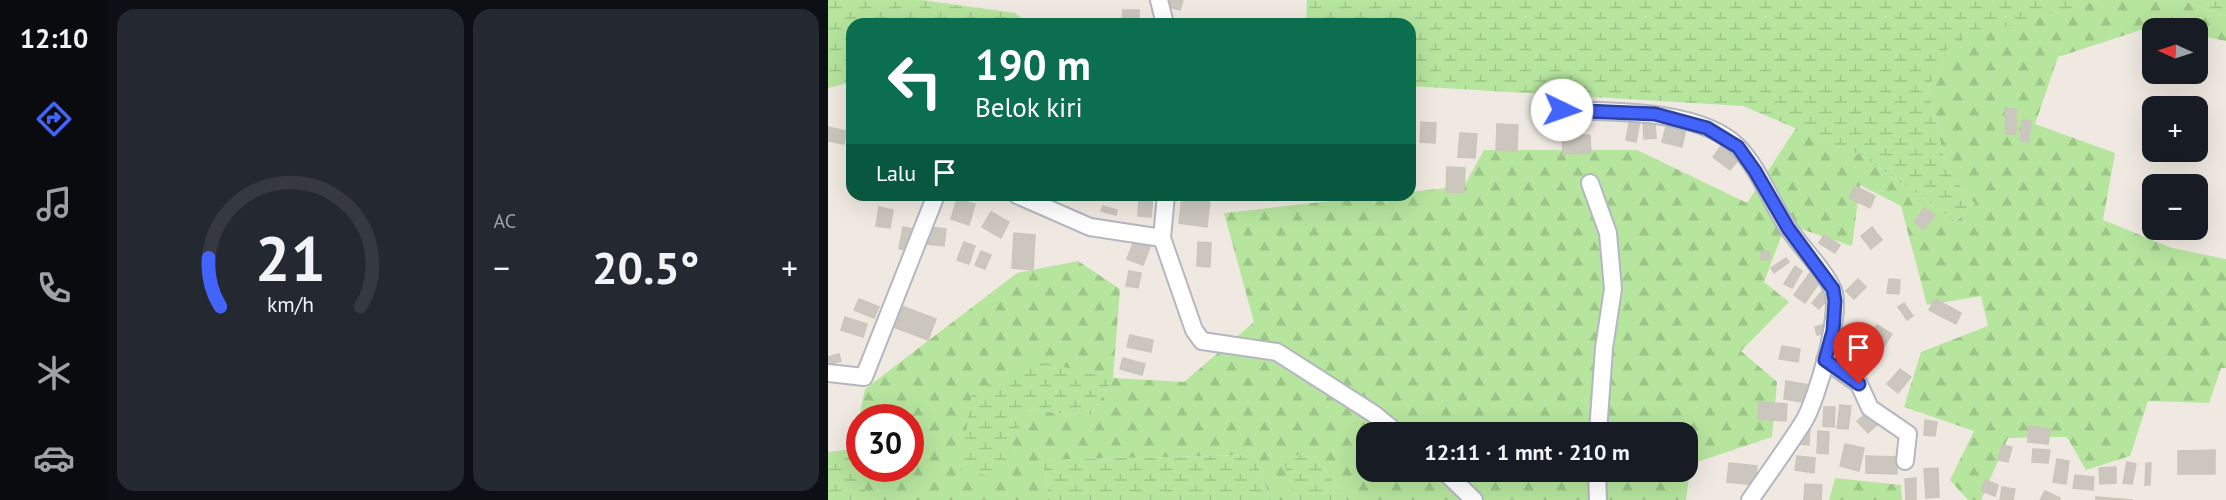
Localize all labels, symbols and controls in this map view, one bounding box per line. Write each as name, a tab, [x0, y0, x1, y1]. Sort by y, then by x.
north arrow	[2142, 18, 2208, 84]
map controls	[2142, 18, 2208, 240]
text: 12:10	[20, 21, 88, 55]
text: 190 m	[975, 37, 1091, 92]
icon: left	[876, 42, 954, 120]
position arrow	[1530, 78, 1594, 142]
text: Belok kiri	[975, 90, 1083, 124]
button: +	[2142, 96, 2208, 162]
icon: directions	[33, 98, 75, 140]
icon: arrive	[928, 156, 961, 189]
text: Lalu	[876, 159, 916, 187]
button: −	[2142, 174, 2208, 240]
icon: music	[33, 183, 75, 225]
text: AC	[494, 208, 516, 234]
text: 21	[255, 217, 326, 298]
text: 20.5°	[592, 238, 699, 296]
text: −	[494, 246, 510, 289]
text: +	[781, 246, 798, 289]
icon: phone	[33, 267, 75, 309]
text: km/h	[267, 290, 314, 318]
pin	[1833, 322, 1884, 384]
icon: arrive	[1842, 331, 1875, 364]
icon: climate	[33, 352, 75, 394]
speed limit sign: 30	[846, 404, 924, 482]
icon: car	[33, 437, 75, 479]
text: 12:11 · 1 mnt · 210 m	[1424, 438, 1630, 466]

